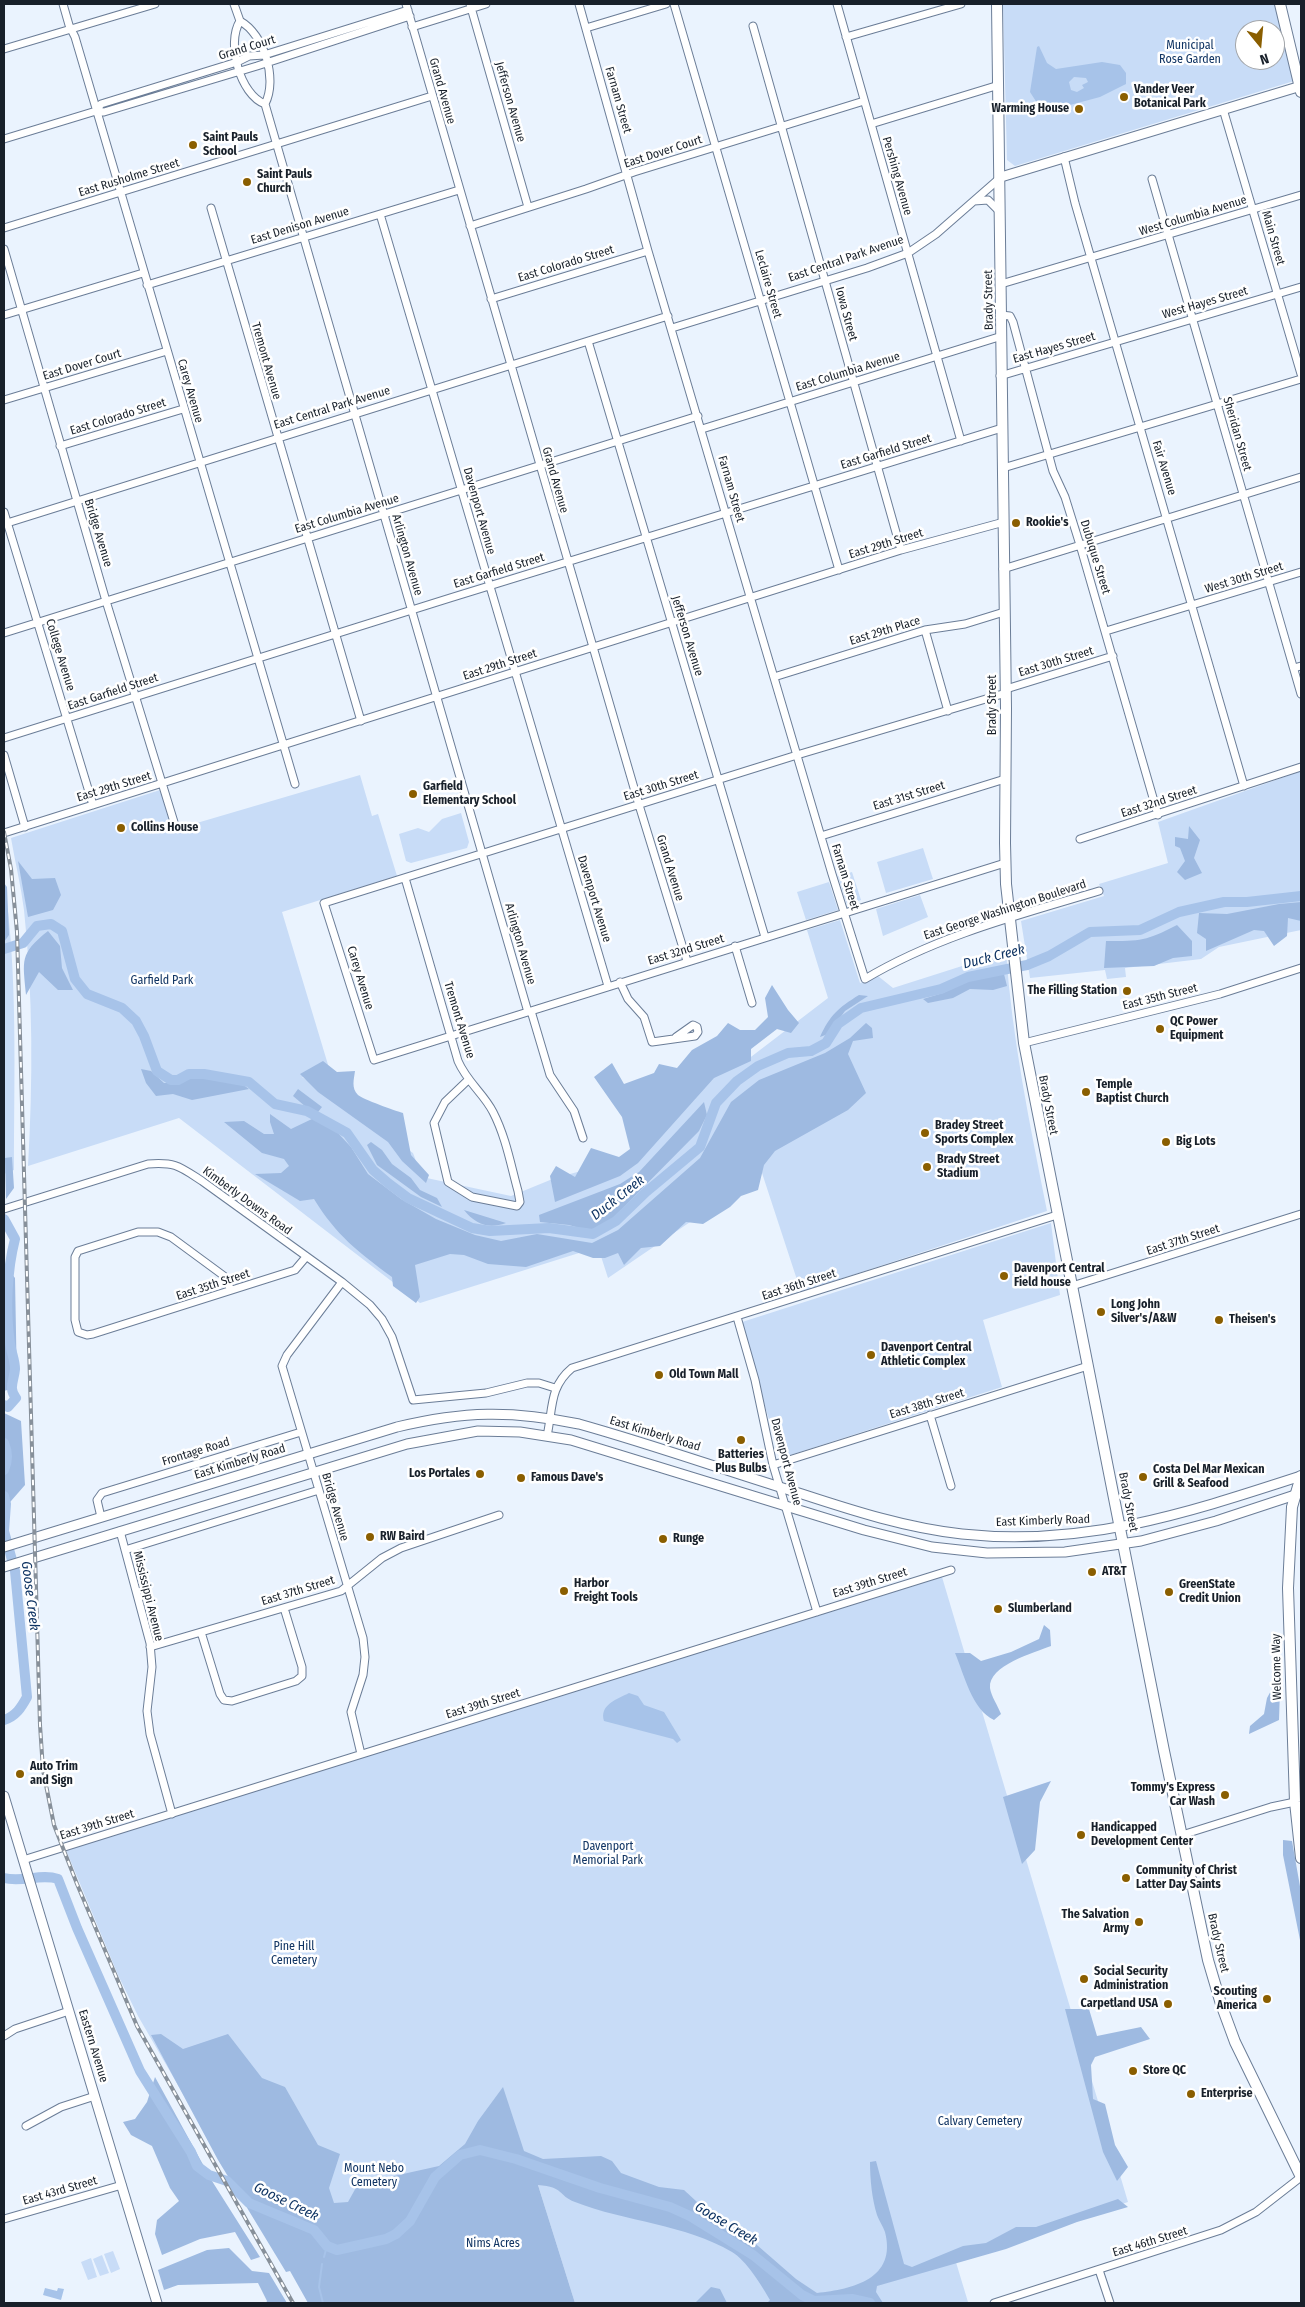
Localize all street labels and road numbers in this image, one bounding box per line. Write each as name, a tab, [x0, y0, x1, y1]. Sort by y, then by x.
street label: Grand Court	[217, 33, 277, 63]
street label: Grand Avenue	[426, 56, 458, 126]
street label: Jefferson Avenue	[492, 60, 528, 144]
street label: Farnam Street	[602, 65, 634, 135]
street label: East Dover Court	[622, 133, 704, 171]
street label: Pershing Avenue	[879, 135, 915, 217]
street label: East Rusholme Street	[77, 156, 181, 200]
street label: West Columbia Avenue	[1137, 193, 1249, 239]
street label: East Denison Avenue	[249, 204, 351, 248]
street label: Main Street	[1258, 209, 1288, 267]
street label: East Central Park Avenue	[786, 233, 906, 285]
street label: East Colorado Street	[516, 243, 616, 285]
street label: Leclaire Street	[751, 248, 785, 320]
street label: Brady Street	[981, 270, 997, 330]
street label: West Hayes Street	[1161, 284, 1249, 322]
street label: Iowa Street	[832, 285, 860, 343]
street label: Tremont Avenue	[248, 321, 284, 401]
street label: East Hayes Street	[1011, 329, 1097, 367]
street label: East Dover Court	[41, 346, 123, 384]
street label: East Columbia Avenue	[794, 349, 902, 395]
street label: Carey Avenue	[174, 357, 206, 425]
street label: East Central Park Avenue	[272, 383, 392, 433]
street label: Sheridan Street	[1220, 395, 1254, 473]
street label: East Colorado Street	[68, 396, 168, 438]
street label: East Garfield Street	[839, 431, 933, 473]
street label: Fair Avenue	[1149, 439, 1179, 497]
street label: Grand Avenue	[539, 445, 571, 515]
street label: Farnam Street	[715, 454, 747, 524]
street label: Davenport Avenue	[460, 466, 498, 556]
street label: East Columbia Avenue	[293, 491, 401, 537]
street label: Bridge Avenue	[81, 497, 115, 569]
street label: Arlington Avenue	[389, 513, 425, 597]
street label: Dubuque Street	[1077, 518, 1113, 596]
street label: East 29th Street	[847, 526, 925, 562]
street label: East Garfield Street	[452, 550, 546, 592]
street label: West 30th Street	[1203, 559, 1285, 597]
street label: Jefferson Avenue	[668, 594, 706, 678]
street label: East 29th Place	[848, 613, 922, 649]
street label: College Avenue	[42, 617, 78, 693]
street label: East 30th Street	[1017, 644, 1095, 680]
street label: East 29th Street	[461, 646, 539, 684]
street label: East Garfield Street	[66, 671, 160, 713]
street label: Brady Street	[986, 675, 1000, 735]
street label: East 30th Street	[622, 768, 700, 804]
street label: East 29th Street	[75, 769, 153, 805]
street label: East 31st Street	[871, 778, 947, 814]
street label: East 32nd Street	[1119, 783, 1199, 821]
street label: Grand Avenue	[653, 833, 687, 903]
street label: Farnam Street	[828, 842, 862, 912]
street label: Davenport Avenue	[574, 854, 614, 944]
street label: East George Washington Boulevard	[922, 877, 1088, 943]
street label: Arlington Avenue	[502, 902, 538, 986]
street label: East 32nd Street	[646, 932, 726, 968]
street label: Carey Avenue	[343, 944, 377, 1012]
street label: Tremont Avenue	[440, 980, 478, 1060]
street label: East 35th Street	[1121, 981, 1199, 1013]
street label: Brady Street	[1035, 1074, 1061, 1136]
street label: Kimberly Downs Road	[200, 1164, 294, 1238]
street label: East 37th Street	[1145, 1221, 1221, 1259]
street label: East 35th Street	[174, 1266, 252, 1304]
street label: East 36th Street	[760, 1266, 838, 1304]
street label: East 38th Street	[888, 1386, 966, 1422]
street label: East Kimberly Road	[608, 1413, 702, 1455]
street label: Davenport Avenue	[767, 1417, 805, 1507]
street label: Frontage Road	[160, 1435, 232, 1469]
street label: East Kimberly Road	[193, 1441, 287, 1483]
street label: Bridge Avenue	[318, 1471, 352, 1543]
street label: Brady Street	[1115, 1471, 1141, 1533]
street label: East Kimberly Road	[996, 1512, 1090, 1530]
street label: Mississippi Avenue	[130, 1549, 166, 1643]
street label: East 39th Street	[831, 1565, 909, 1601]
street label: East 37th Street	[260, 1573, 336, 1609]
street label: Welcome Way	[1269, 1633, 1285, 1701]
street label: East 39th Street	[444, 1686, 522, 1722]
street label: East 39th Street	[58, 1807, 136, 1843]
street label: Brady Street	[1204, 1912, 1232, 1974]
street label: Eastern Avenue	[75, 2008, 111, 2084]
street label: East 43rd Street	[21, 2173, 99, 2209]
street label: East 46th Street	[1111, 2224, 1189, 2260]

